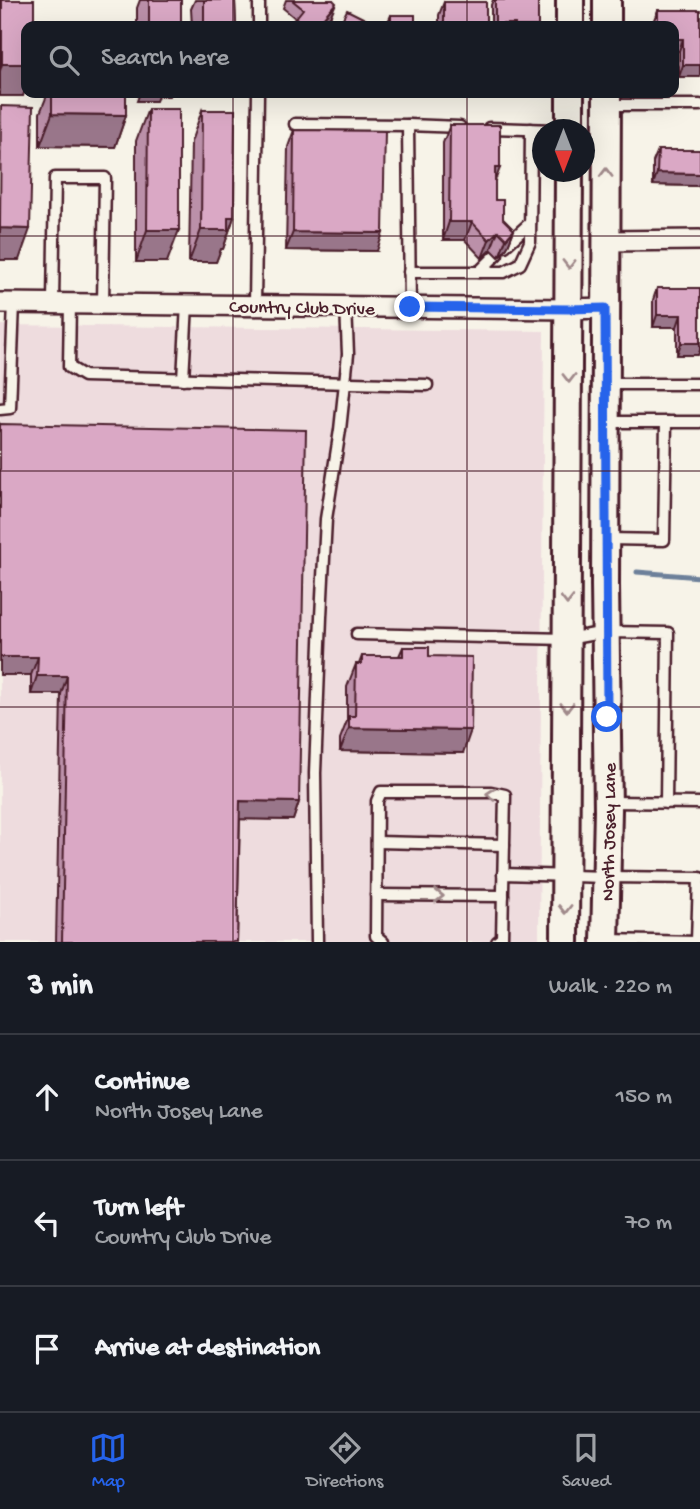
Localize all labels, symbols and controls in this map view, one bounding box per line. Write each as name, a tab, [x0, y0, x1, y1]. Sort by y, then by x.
search box	[21, 21, 679, 98]
icon: search	[45, 41, 83, 79]
text: Search here	[101, 44, 229, 75]
north arrow	[532, 119, 595, 182]
one-way arrow	[599, 167, 614, 178]
one-way arrow	[561, 259, 577, 270]
route end	[394, 291, 425, 322]
street label: Country Club Drive	[229, 297, 375, 322]
one-way arrow	[561, 372, 576, 383]
one-way arrow	[559, 595, 575, 605]
route start	[591, 701, 622, 732]
one-way arrow	[559, 702, 574, 713]
street label: North Josey Lane	[598, 762, 623, 901]
one-way arrow	[486, 786, 497, 801]
one-way arrow	[435, 888, 445, 904]
one-way arrow	[557, 904, 573, 915]
text: 3 min	[28, 970, 93, 1005]
text: Walk · 220 m	[549, 974, 672, 1001]
text: Continue	[95, 1068, 189, 1099]
icon: ahead	[28, 1078, 66, 1116]
text: 150 m	[616, 1084, 672, 1111]
text: North Josey Lane	[95, 1099, 263, 1126]
text: Turn left	[95, 1194, 183, 1225]
icon: left	[28, 1204, 66, 1242]
text: 70 m	[625, 1210, 672, 1237]
text: Country Club Drive	[95, 1225, 271, 1252]
icon: arrive	[28, 1330, 66, 1368]
text: Arrive at destination	[95, 1334, 320, 1365]
tab: Map	[89, 1429, 127, 1494]
tab: Directions	[306, 1429, 383, 1494]
tab: Saved	[562, 1429, 611, 1494]

